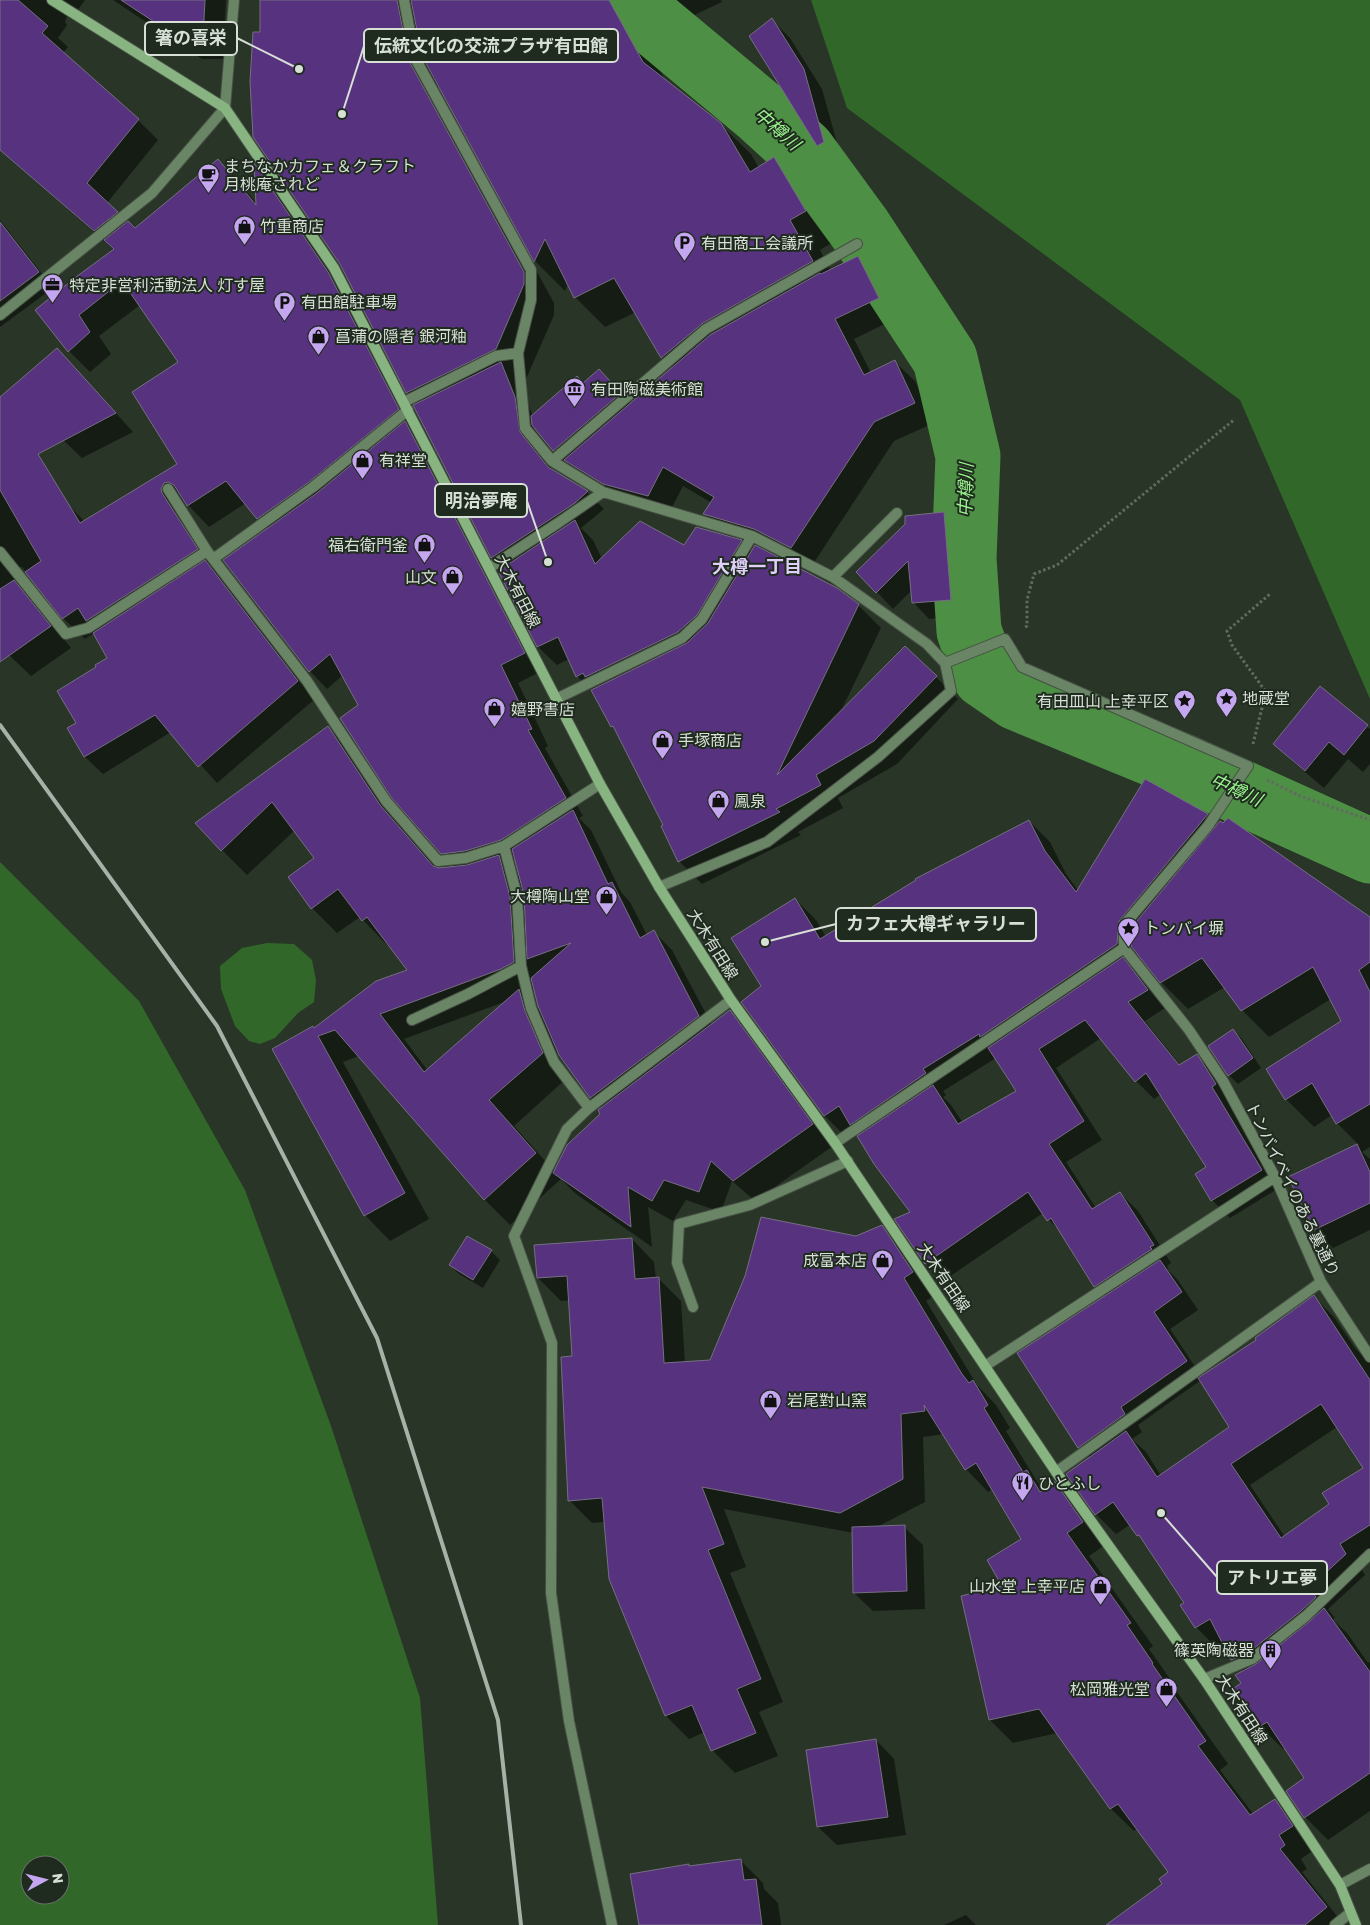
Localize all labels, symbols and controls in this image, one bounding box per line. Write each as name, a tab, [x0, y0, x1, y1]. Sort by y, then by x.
callout: 箸の喜栄	[145, 22, 237, 55]
text: 箸の喜栄	[155, 27, 227, 49]
callout: 伝統文化の交流プラザ有田館	[364, 29, 618, 62]
text: 伝統文化の交流プラザ有田館	[374, 35, 608, 57]
water label: 中樽川	[749, 103, 806, 156]
place label: まちなかカフェ＆クラフト 月桃庵されど	[224, 157, 416, 194]
cafe icon: まちなかカフェ＆クラフト 月桃庵されど	[196, 163, 220, 194]
shop icon: 竹重商店	[232, 214, 256, 245]
place label: 竹重商店	[260, 217, 324, 236]
parking icon: 有田商工会議所	[673, 231, 697, 262]
place label: 有田商工会議所	[701, 234, 813, 253]
office icon: 特定非営利活動法人 灯す屋	[41, 273, 65, 304]
place label: 特定非営利活動法人 灯す屋	[69, 276, 265, 295]
parking icon: 有田館駐車場	[273, 290, 297, 321]
place label: 有田館駐車場	[301, 293, 397, 312]
shop icon: 菖蒲の隠者 銀河釉	[307, 324, 331, 355]
place label: 菖蒲の隠者 銀河釉	[335, 327, 467, 346]
museum icon: 有田陶磁美術館	[563, 377, 587, 408]
place label: 有田陶磁美術館	[591, 380, 703, 399]
shop icon: 有祥堂	[351, 448, 375, 479]
place label: 有祥堂	[379, 451, 427, 470]
water label: 中樽川	[954, 461, 978, 517]
callout: 明治夢庵	[435, 484, 527, 517]
text: 明治夢庵	[445, 490, 517, 512]
shop icon: 福右衛門釜	[412, 533, 436, 564]
place label: 福右衛門釜	[328, 536, 408, 555]
street label: 大木有田線	[491, 551, 544, 631]
district label: 大樽一丁目	[712, 556, 802, 578]
shop icon: 山文	[441, 565, 465, 596]
place label: 山文	[405, 568, 437, 587]
place icon: 地蔵堂	[1214, 686, 1238, 717]
place icon: 有田皿山 上幸平区	[1173, 689, 1197, 720]
place label: 地蔵堂	[1242, 689, 1290, 708]
place label: 有田皿山 上幸平区	[1037, 692, 1169, 711]
shop icon: 嬉野書店	[483, 697, 507, 728]
place label: 嬉野書店	[511, 700, 575, 719]
shop icon: 手塚商店	[650, 728, 674, 759]
place label: 手塚商店	[678, 731, 742, 750]
water label: 中樽川	[1207, 769, 1267, 812]
shop icon: 鳳泉	[706, 789, 730, 820]
place label: 鳳泉	[734, 792, 766, 811]
shop icon: 大樽陶山堂	[594, 884, 618, 915]
place label: 大樽陶山堂	[510, 887, 590, 906]
street label: 大木有田線	[683, 905, 742, 983]
callout: カフェ大樽ギャラリー	[836, 908, 1036, 941]
text: カフェ大樽ギャラリー	[846, 913, 1026, 935]
place icon: トンバイ塀	[1116, 916, 1140, 947]
place label: トンバイ塀	[1144, 919, 1224, 938]
street label: トンバイベイのある裏通り	[1242, 1099, 1343, 1280]
street label: 大木有田線	[913, 1239, 974, 1316]
shop icon: 成富本店	[871, 1248, 895, 1279]
place label: 成富本店	[803, 1251, 867, 1270]
shop icon: 岩尾對山窯	[759, 1388, 783, 1419]
place label: 岩尾對山窯	[787, 1391, 867, 1410]
restaurant icon: ひとふし	[1010, 1471, 1034, 1502]
place label: ひとふし	[1038, 1474, 1102, 1493]
callout: アトリエ夢	[1217, 1561, 1327, 1594]
text: アトリエ夢	[1227, 1567, 1317, 1589]
shop icon: 山水堂 上幸平店	[1089, 1574, 1113, 1605]
place label: 山水堂 上幸平店	[969, 1577, 1085, 1596]
building icon: 篠英陶磁器	[1258, 1638, 1282, 1669]
place label: 篠英陶磁器	[1174, 1641, 1254, 1660]
street label: 大木有田線	[1212, 1671, 1271, 1748]
shop icon: 松岡雅光堂	[1154, 1677, 1178, 1708]
place label: 松岡雅光堂	[1070, 1680, 1150, 1699]
north arrow	[20, 1855, 70, 1905]
text: N	[48, 1872, 66, 1885]

